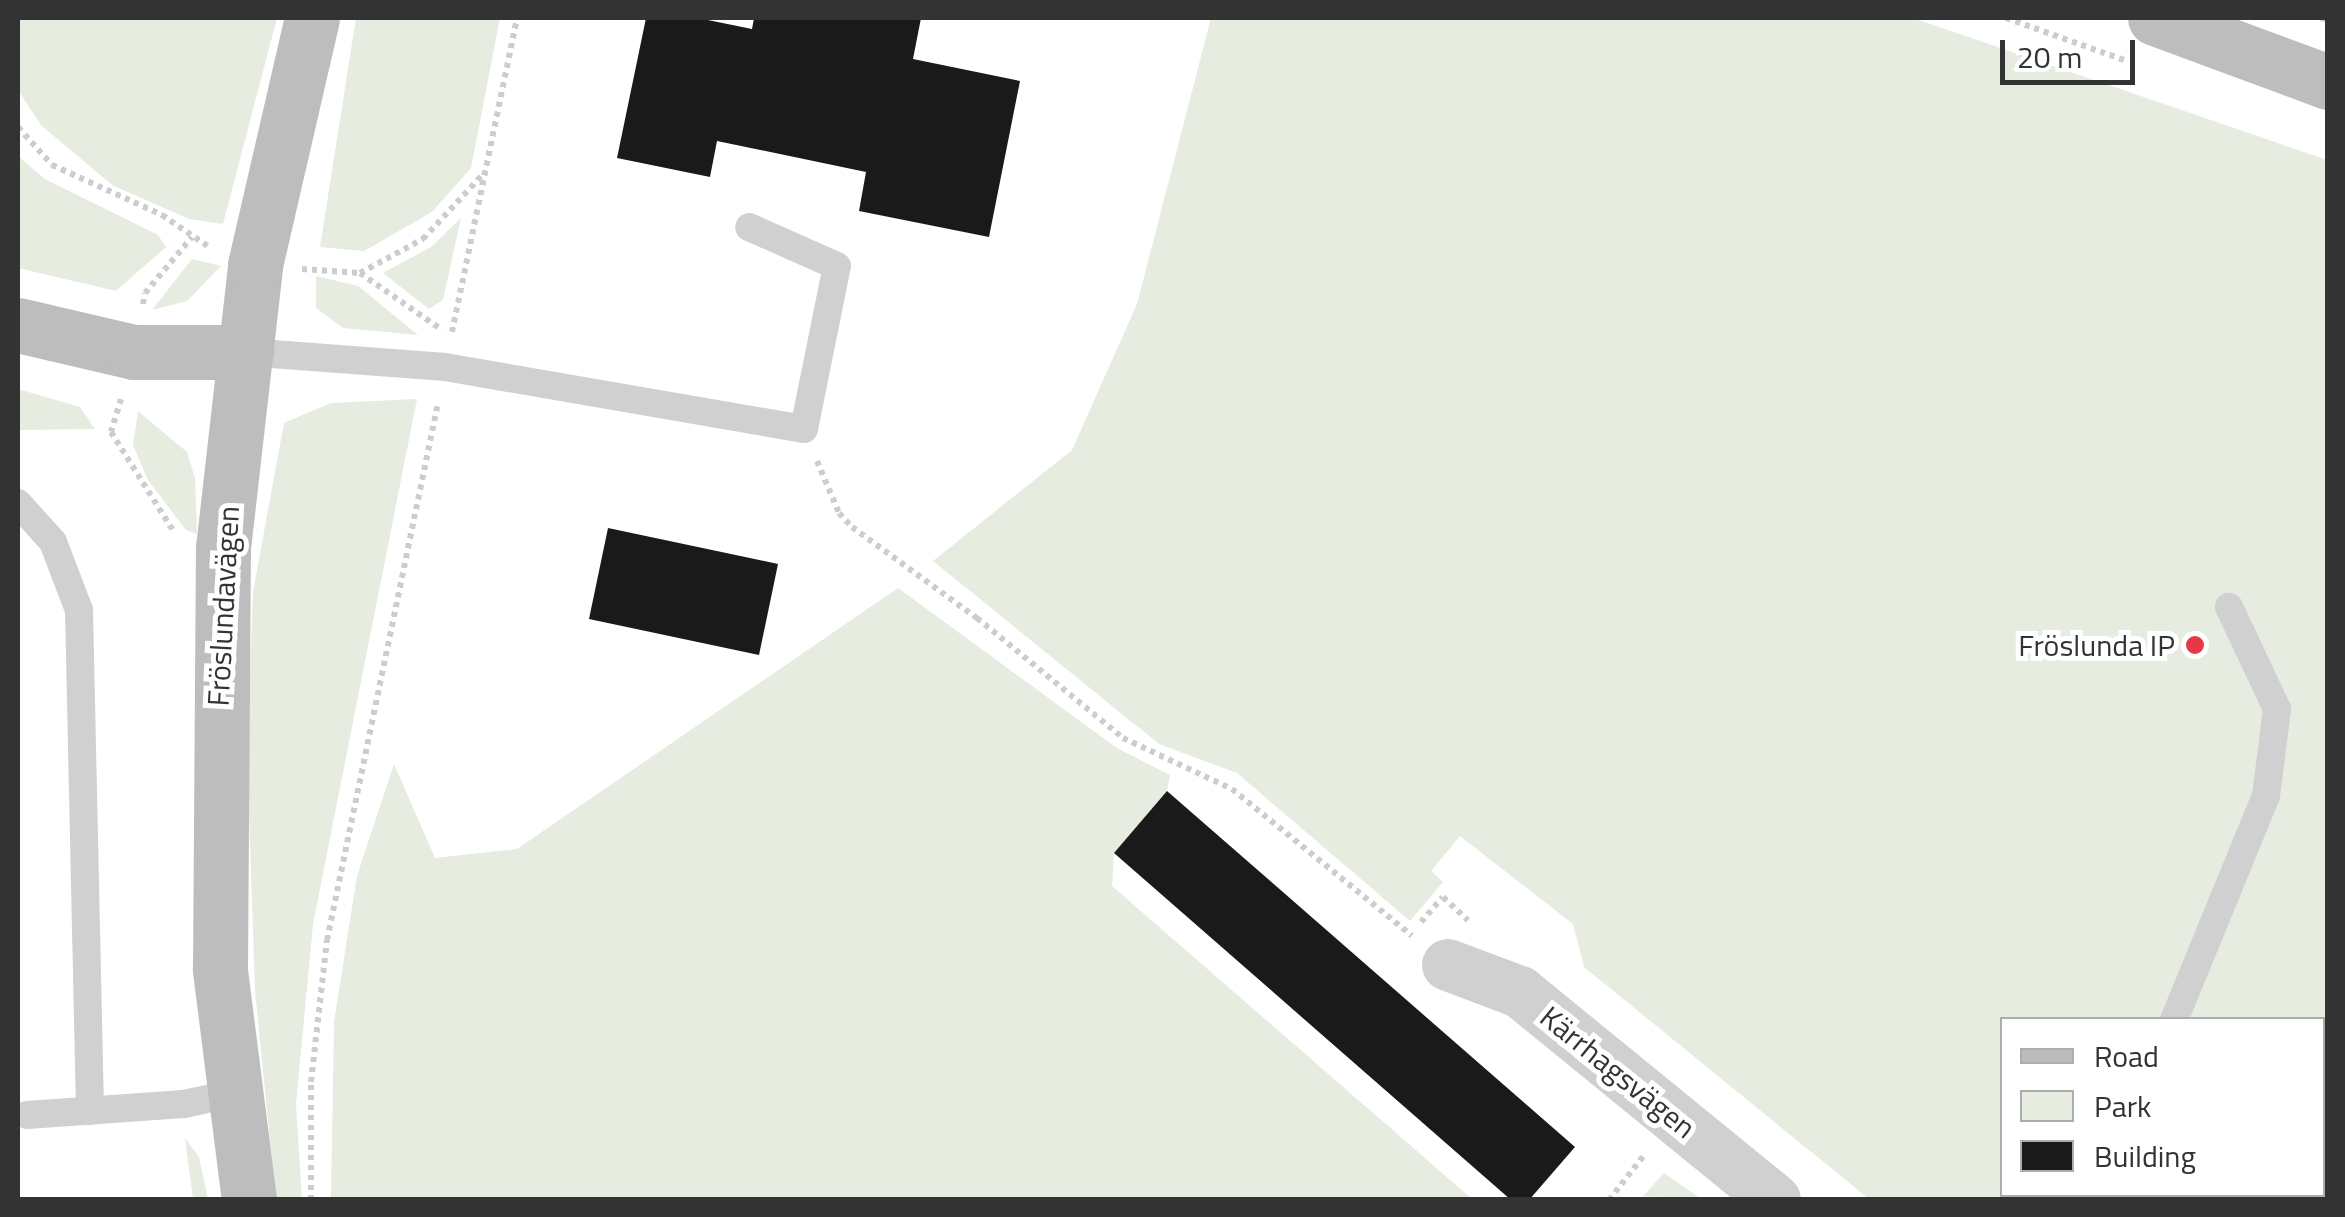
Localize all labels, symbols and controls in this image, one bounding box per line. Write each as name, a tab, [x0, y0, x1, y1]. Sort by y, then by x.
scale bar	[2005, 20, 2140, 82]
text: 20 m	[2017, 34, 2082, 80]
street label: Fröslundavägen	[200, 505, 246, 707]
place label: Fröslunda IP	[2018, 627, 2175, 663]
marker: Fröslunda IP	[2184, 634, 2206, 656]
street label: Kärrhagsvägen	[1533, 999, 1703, 1145]
legend	[2000, 1017, 2325, 1197]
text: Road	[2094, 1033, 2159, 1079]
text: Park	[2094, 1083, 2151, 1129]
text: Building	[2094, 1133, 2196, 1179]

